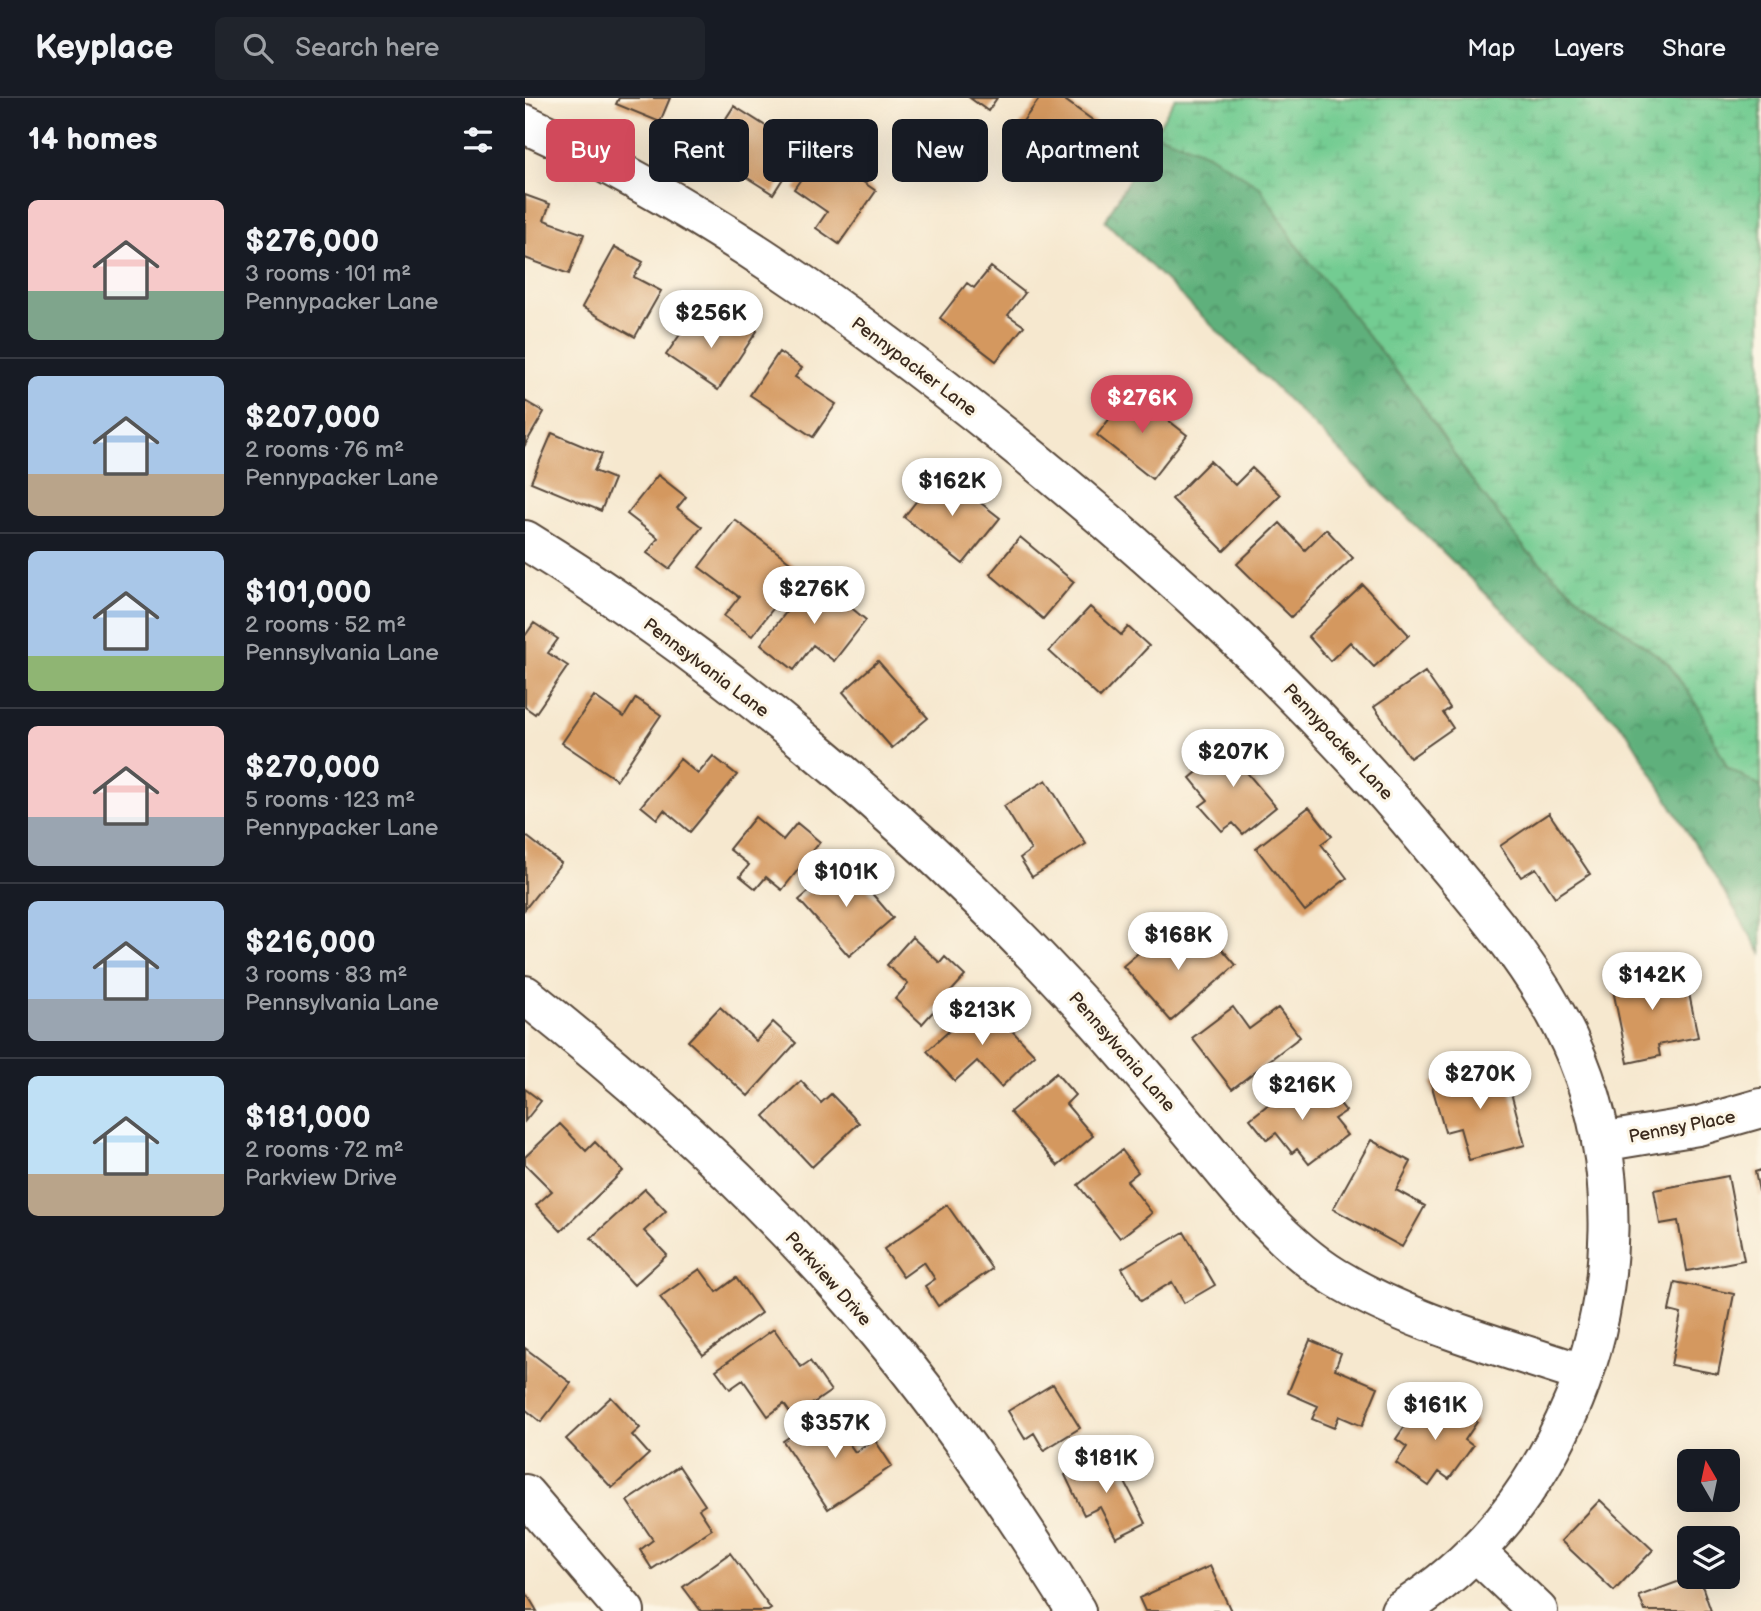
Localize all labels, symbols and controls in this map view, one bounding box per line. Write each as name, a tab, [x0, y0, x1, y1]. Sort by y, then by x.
search box	[215, 17, 705, 80]
text: Keyplace	[35, 28, 173, 68]
icon: search	[239, 29, 277, 67]
text: Search here	[295, 33, 439, 64]
text: Map	[1467, 34, 1515, 63]
text: Layers	[1553, 34, 1624, 63]
text: Share	[1662, 34, 1726, 63]
chip: Buy	[546, 119, 635, 182]
chip: Rent	[649, 119, 749, 182]
chip: Filters	[763, 119, 878, 182]
chip: New	[892, 119, 988, 182]
chip: Apartment	[1002, 119, 1163, 182]
icon: filters	[459, 121, 497, 159]
text: 14 homes	[28, 122, 157, 158]
text: $276,000	[245, 224, 379, 260]
icon: home	[84, 228, 168, 312]
text: 3 rooms · 101 m²	[245, 260, 411, 288]
text: Pennypacker Lane	[245, 288, 438, 316]
pin: $256K	[662, 290, 760, 350]
text: $256K	[675, 299, 747, 327]
street label: Pennypacker Lane	[847, 313, 981, 421]
pin: $276K	[1093, 376, 1191, 435]
text: $276K	[1107, 384, 1177, 412]
text: $207,000	[245, 400, 380, 436]
icon: home	[84, 404, 168, 488]
text: 2 rooms · 76 m²	[245, 436, 404, 464]
pin: $162K	[903, 458, 1001, 518]
text: Pennypacker Lane	[245, 464, 438, 492]
text: $162K	[918, 467, 986, 495]
pin: $276K	[765, 566, 863, 626]
text: $101,000	[245, 575, 371, 611]
text: $276K	[779, 575, 849, 603]
icon: home	[84, 579, 168, 663]
text: 2 rooms · 52 m²	[245, 611, 406, 639]
street label: Pennsylvania Lane	[639, 614, 773, 722]
text: Pennsylvania Lane	[245, 639, 439, 667]
street label: Pennypacker Lane	[1279, 680, 1397, 805]
pin: $207K	[1184, 730, 1282, 789]
text: $207K	[1197, 738, 1269, 766]
text: $270,000	[245, 750, 380, 786]
icon: home	[84, 754, 168, 838]
text: 5 rooms · 123 m²	[245, 786, 415, 814]
text: Pennypacker Lane	[245, 814, 438, 842]
pin: $101K	[797, 850, 895, 909]
text: $101K	[814, 858, 878, 886]
pin: $168K	[1129, 912, 1227, 972]
text: $168K	[1144, 921, 1212, 949]
text: $216,000	[245, 925, 376, 961]
icon: home	[84, 929, 168, 1013]
pin: $142K	[1603, 953, 1701, 1012]
text: 3 rooms · 83 m²	[245, 961, 407, 989]
text: $142K	[1618, 961, 1686, 989]
pin: $213K	[933, 988, 1031, 1047]
street label: Pennsylvania Lane	[1064, 988, 1180, 1116]
text: Pennsylvania Lane	[245, 989, 439, 1017]
text: $213K	[948, 996, 1016, 1024]
pin: $270K	[1431, 1052, 1529, 1111]
text: $270K	[1444, 1060, 1516, 1088]
pin: $216K	[1253, 1062, 1351, 1122]
text: $216K	[1268, 1071, 1336, 1099]
text: $181,000	[245, 1100, 371, 1136]
icon: home	[84, 1104, 168, 1188]
street label: Pennsy Place	[1627, 1106, 1737, 1148]
text: 2 rooms · 72 m²	[245, 1136, 404, 1164]
text: Parkview Drive	[245, 1164, 397, 1192]
street label: Parkview Drive	[780, 1228, 876, 1330]
pin: $161K	[1386, 1382, 1484, 1442]
text: $161K	[1403, 1391, 1467, 1419]
pin: $357K	[786, 1400, 884, 1460]
text: $357K	[800, 1409, 870, 1437]
pin: $181K	[1057, 1436, 1155, 1495]
text: $181K	[1074, 1444, 1138, 1472]
north arrow	[1677, 1449, 1739, 1512]
map controls	[1677, 1449, 1740, 1589]
button: layers	[1677, 1526, 1740, 1589]

